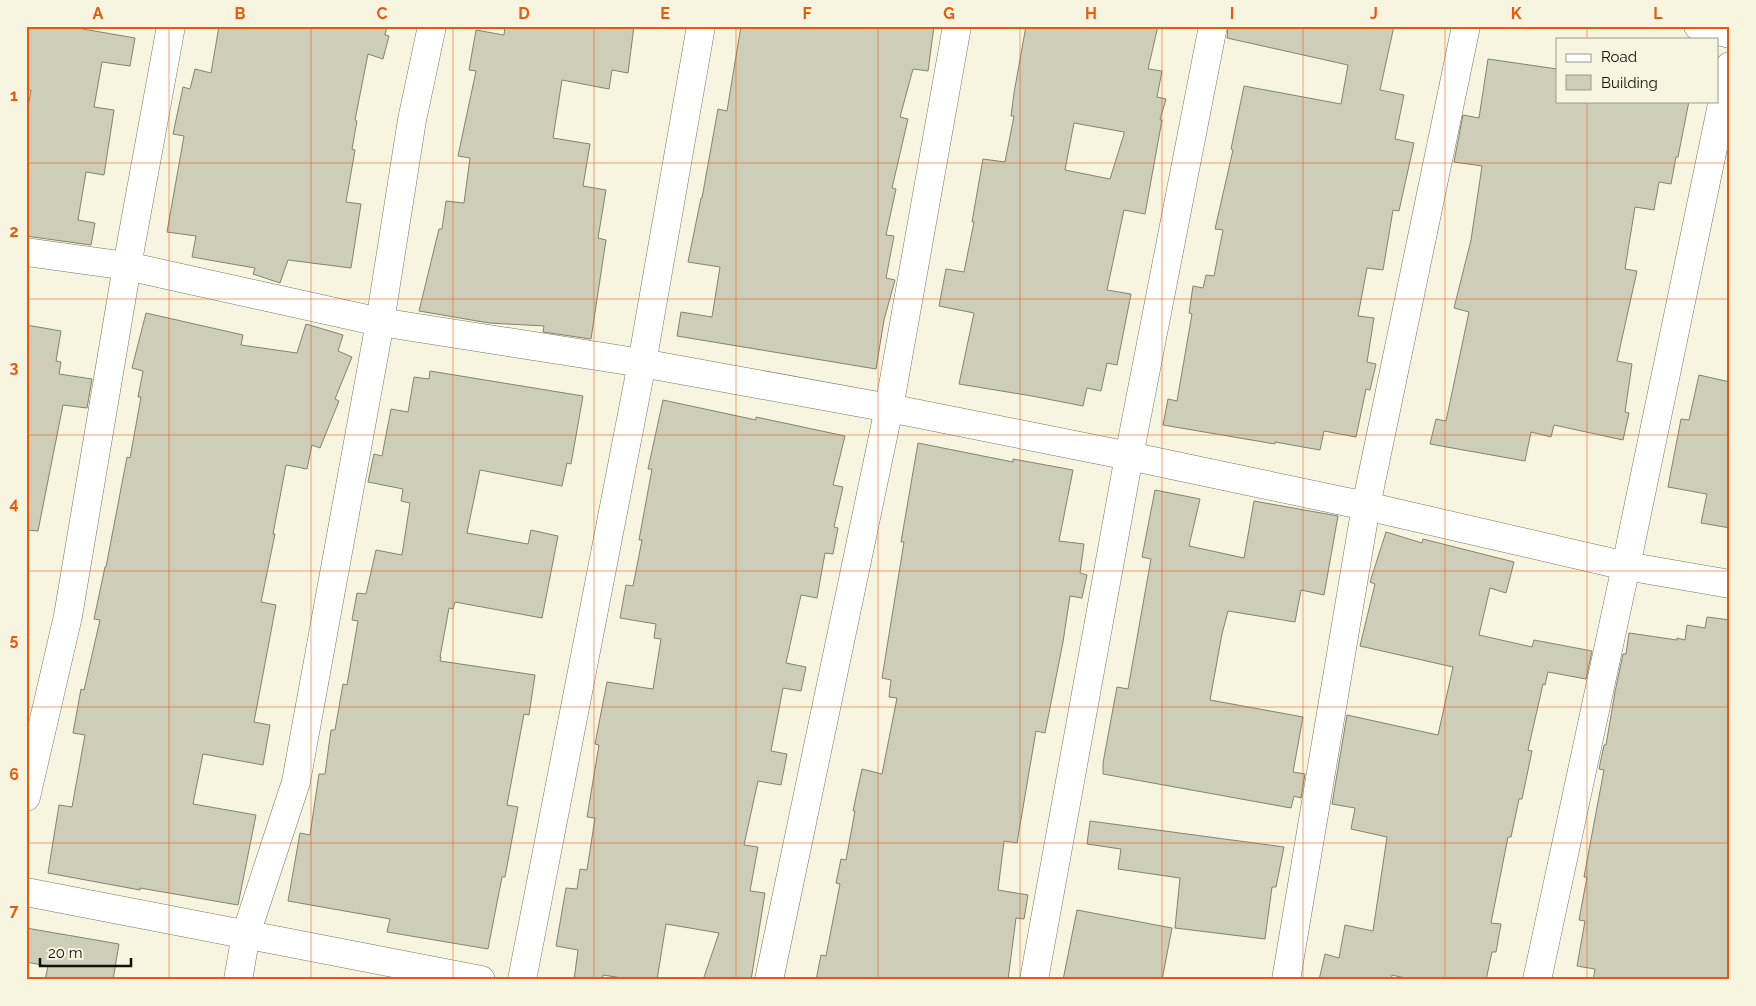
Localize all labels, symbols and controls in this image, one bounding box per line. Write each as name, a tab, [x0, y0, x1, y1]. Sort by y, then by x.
text: A	[93, 4, 104, 23]
text: B	[235, 4, 246, 23]
text: C	[377, 4, 388, 23]
text: D	[518, 4, 530, 23]
text: E	[660, 4, 670, 23]
text: F	[802, 4, 812, 23]
text: G	[943, 4, 955, 23]
text: H	[1085, 4, 1097, 23]
text: I	[1230, 4, 1234, 23]
text: J	[1370, 4, 1378, 23]
text: K	[1511, 4, 1522, 23]
text: L	[1653, 4, 1663, 23]
legend	[1556, 38, 1718, 102]
text: Road	[1601, 48, 1637, 66]
text: Building	[1601, 74, 1658, 92]
text: 1	[10, 86, 18, 105]
text: 2	[9, 222, 19, 241]
text: 3	[10, 358, 19, 377]
text: 4	[9, 494, 19, 513]
text: 5	[10, 630, 19, 649]
text: 6	[9, 765, 19, 784]
text: 7	[10, 901, 19, 920]
scale bar	[40, 936, 131, 968]
text: 20 m	[48, 944, 83, 962]

